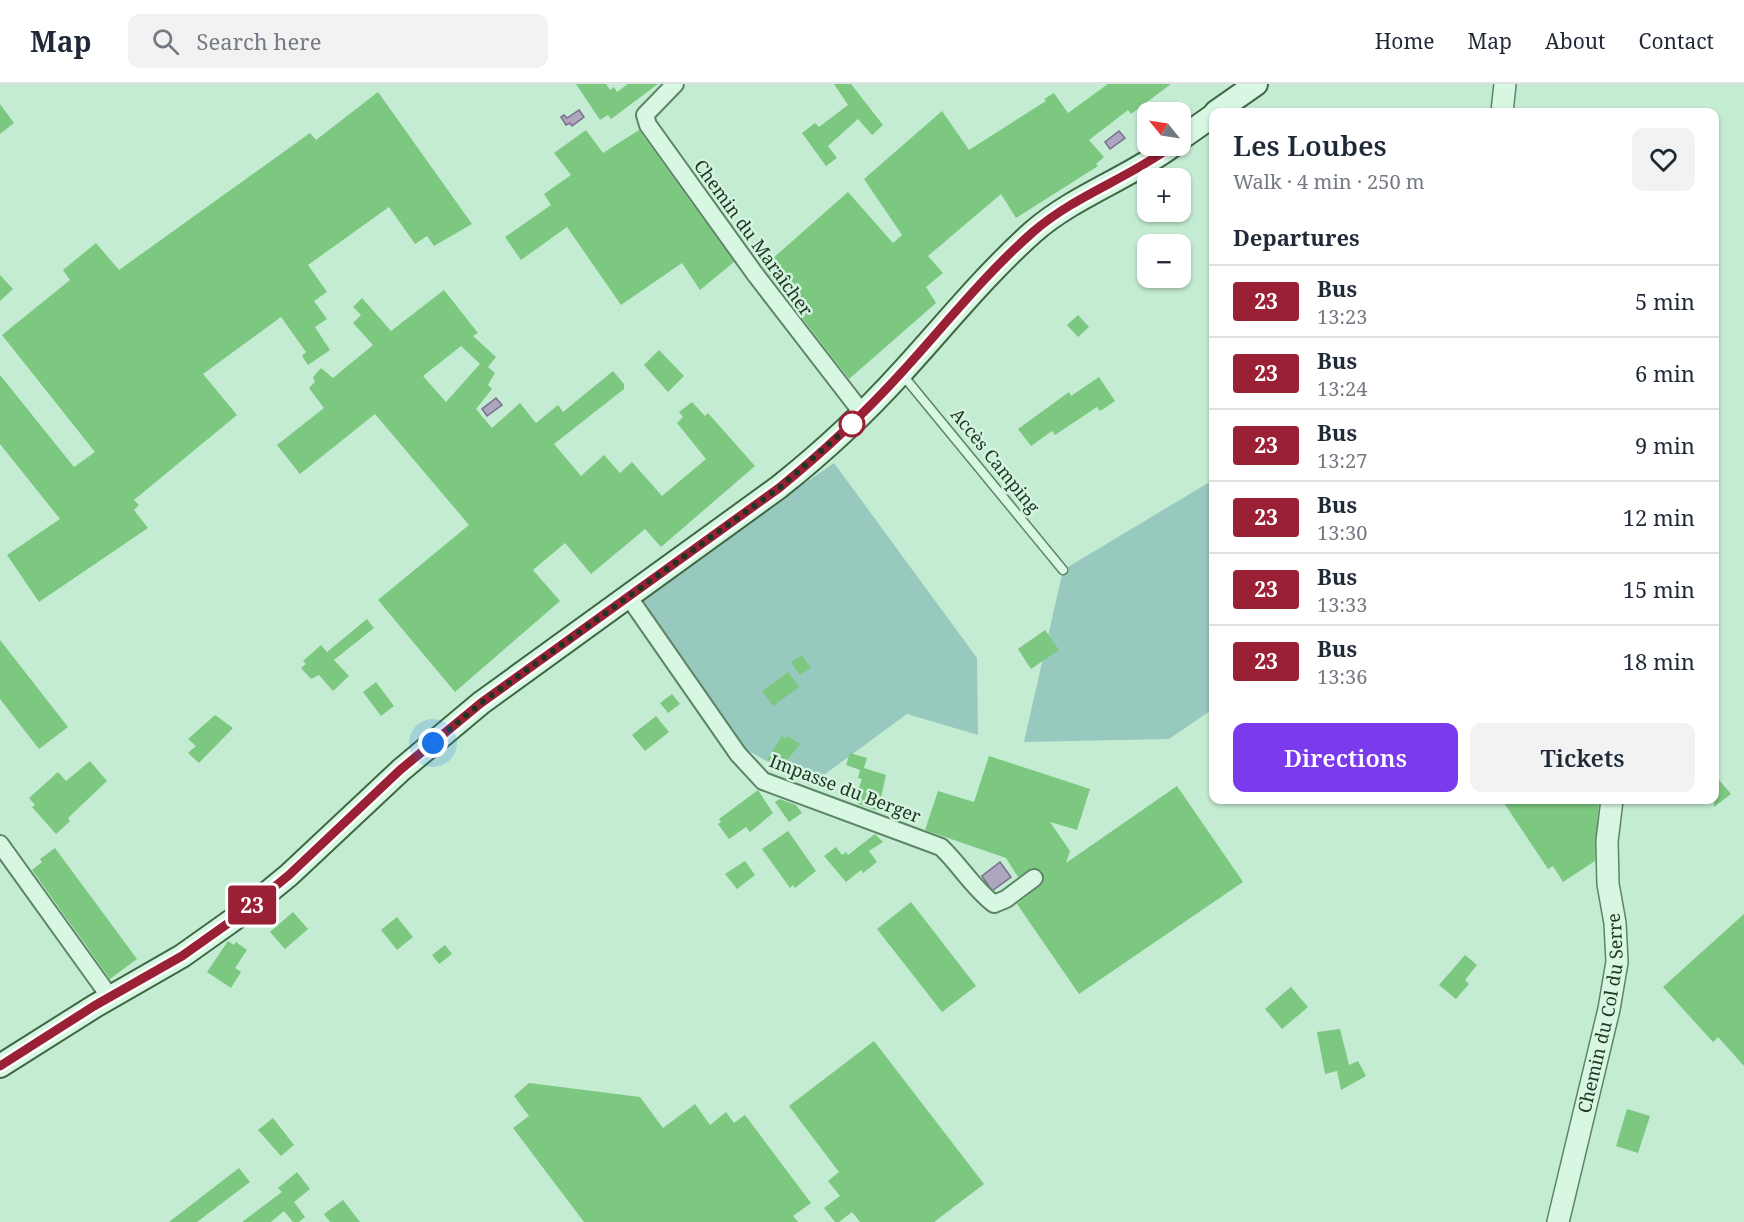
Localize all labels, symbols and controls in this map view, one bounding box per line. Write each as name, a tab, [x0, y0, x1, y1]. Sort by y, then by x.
search box	[128, 14, 548, 68]
text: Map	[30, 22, 92, 60]
icon: search	[149, 25, 182, 58]
text: Search here	[197, 26, 321, 56]
text: Home	[1375, 27, 1435, 55]
text: Map	[1468, 27, 1512, 55]
text: About	[1545, 27, 1606, 55]
text: Contact	[1639, 27, 1714, 55]
north arrow	[1137, 102, 1191, 156]
map controls	[1137, 102, 1191, 288]
text: Les Loubes	[1233, 126, 1387, 164]
button: heart	[1632, 128, 1695, 191]
street label: Chemin du Maraîcher	[689, 154, 819, 321]
button: +	[1137, 168, 1191, 222]
text: Walk · 4 min · 250 m	[1233, 168, 1425, 195]
text: Departures	[1233, 222, 1360, 252]
button: −	[1137, 234, 1191, 288]
text: Bus	[1317, 273, 1357, 303]
text: 5 min	[1635, 286, 1695, 316]
text: 23	[1254, 287, 1278, 315]
text: 13:23	[1317, 303, 1367, 330]
text: Bus	[1317, 345, 1357, 375]
text: 6 min	[1635, 358, 1695, 388]
text: 23	[1254, 359, 1278, 387]
text: 13:24	[1317, 375, 1367, 402]
street label: Accès Camping	[946, 403, 1046, 518]
unlabelled marker	[839, 411, 865, 437]
text: Bus	[1317, 417, 1357, 447]
text: 9 min	[1635, 430, 1695, 460]
text: 23	[1254, 431, 1278, 459]
text: 13:27	[1317, 447, 1367, 474]
text: Bus	[1317, 489, 1357, 519]
text: 12 min	[1623, 502, 1695, 532]
text: 23	[1254, 503, 1278, 531]
text: 13:30	[1317, 519, 1367, 546]
text: Bus	[1317, 561, 1357, 591]
text: 15 min	[1623, 574, 1695, 604]
text: 23	[1254, 575, 1278, 603]
text: 13:33	[1317, 591, 1367, 618]
text: Bus	[1317, 633, 1357, 663]
text: 18 min	[1623, 646, 1695, 676]
text: 23	[1254, 647, 1278, 675]
text: 13:36	[1317, 663, 1367, 690]
button: Directions	[1233, 723, 1458, 792]
button: Tickets	[1470, 723, 1695, 792]
your location	[418, 728, 448, 758]
street label: Impasse du Berger	[766, 748, 925, 828]
line badge: 23	[225, 886, 279, 924]
text: 23	[240, 891, 264, 919]
street label: Chemin du Col du Serre	[1572, 911, 1628, 1115]

